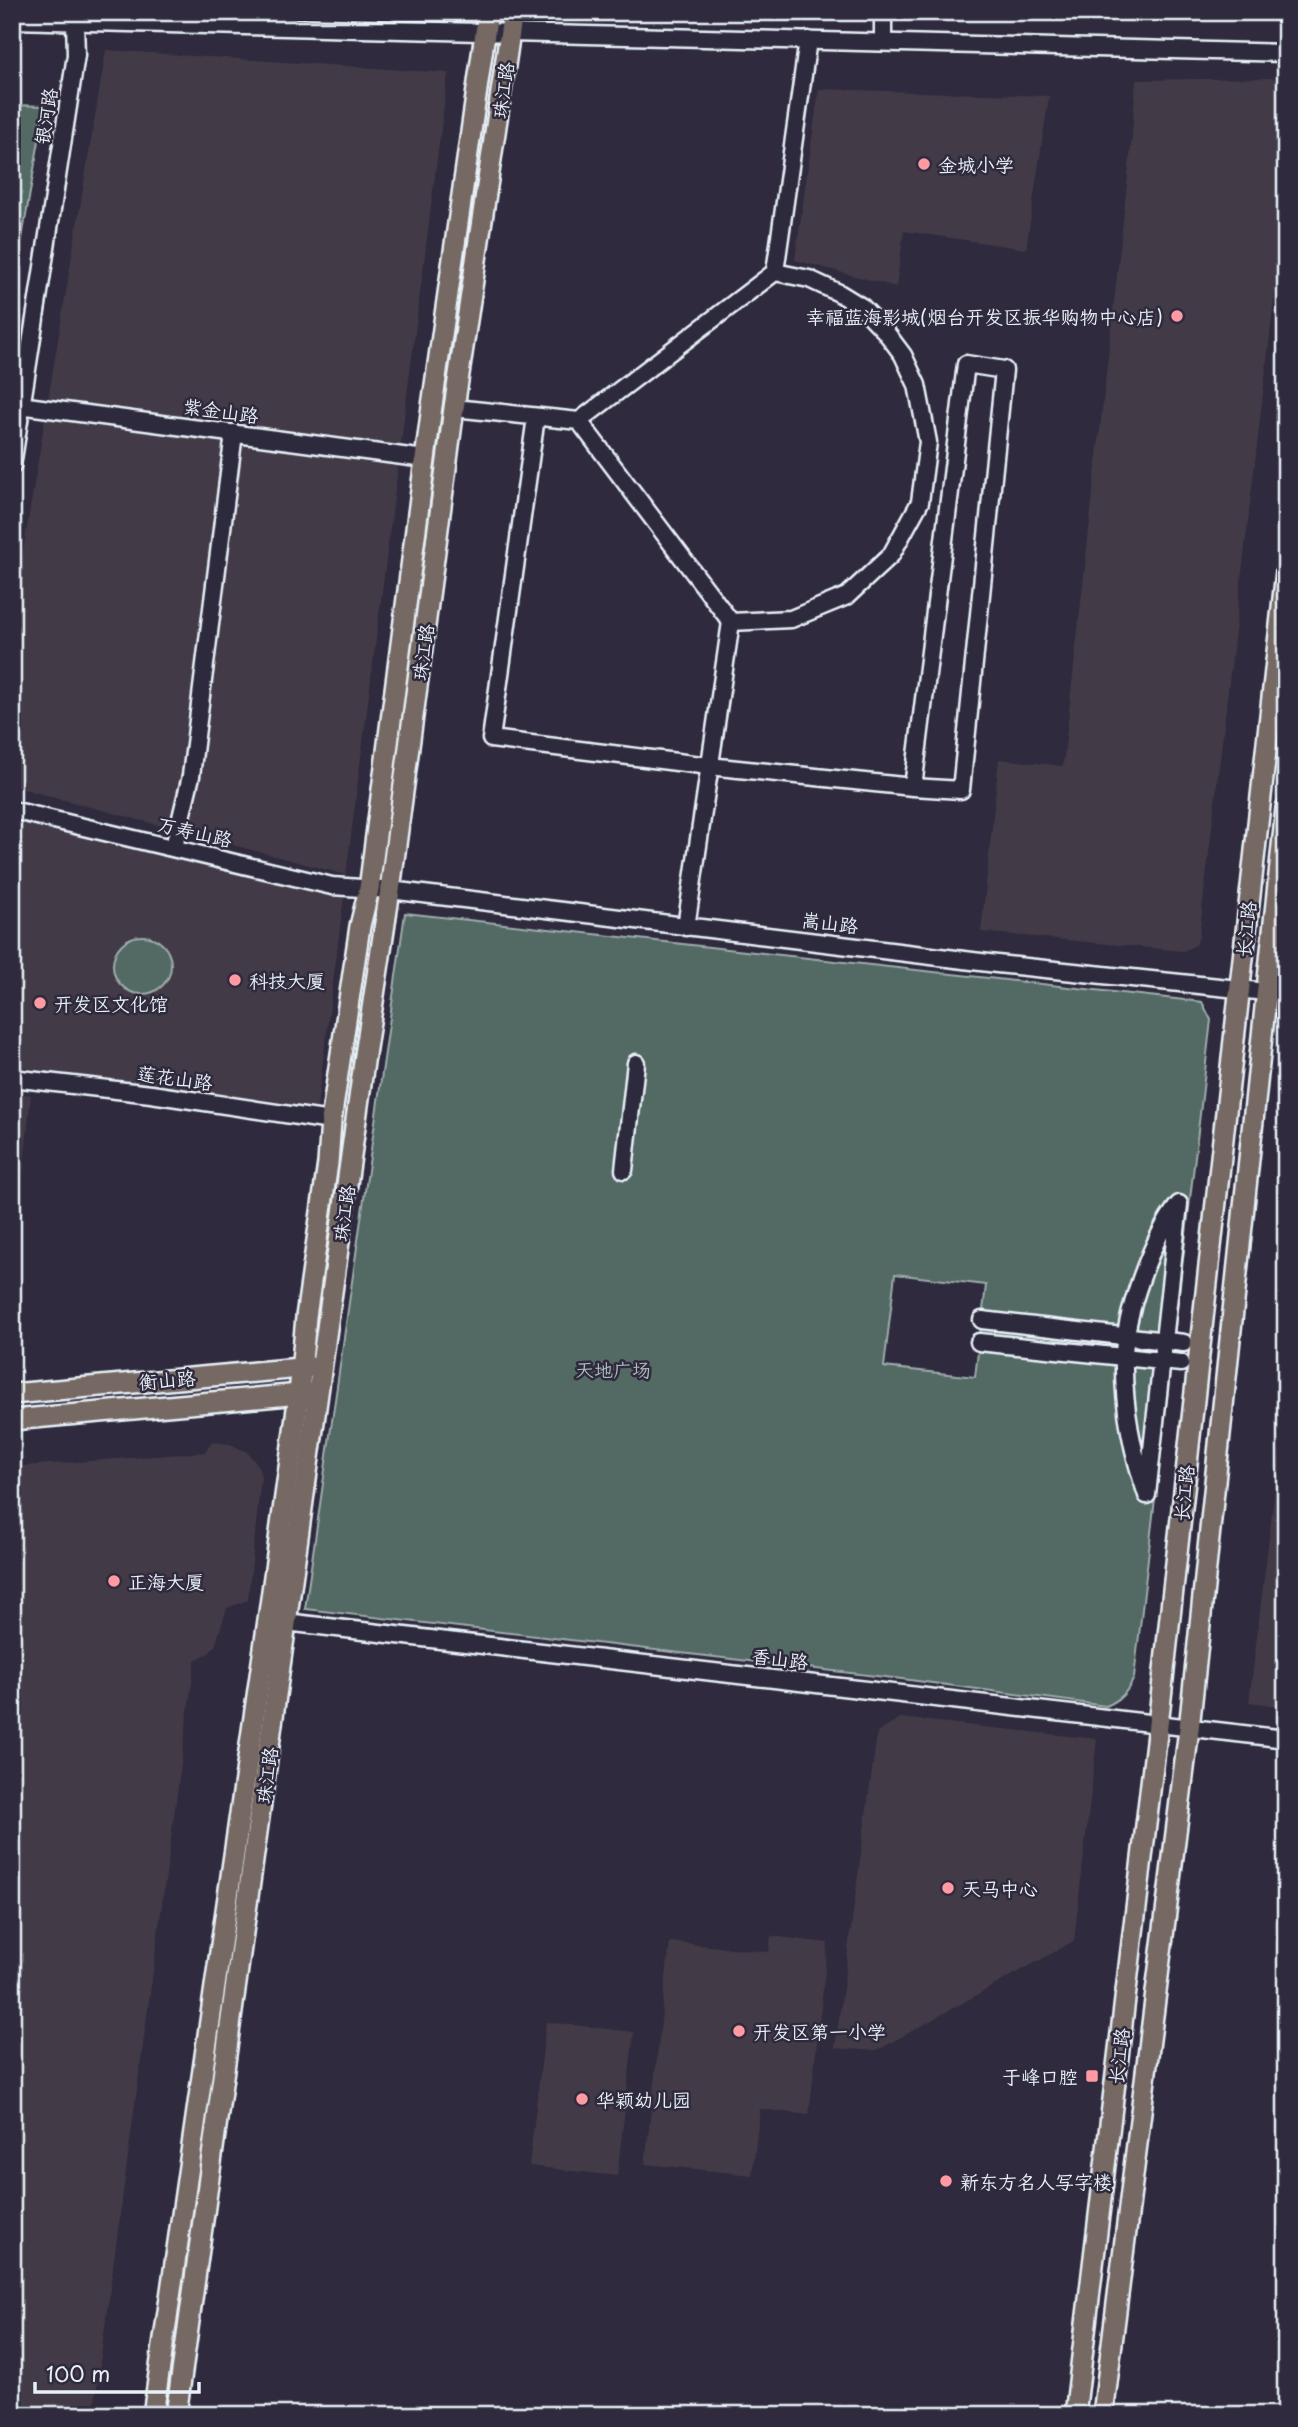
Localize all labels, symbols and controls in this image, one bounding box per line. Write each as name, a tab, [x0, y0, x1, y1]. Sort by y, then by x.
street label: 珠江路	[484, 60, 520, 120]
street label: 银河路	[27, 86, 63, 146]
place label: 金城小学	[938, 150, 1014, 178]
marker: 金城小学	[916, 156, 932, 172]
place label: 幸福蓝海影城(烟台开发区振华购物中心店)	[806, 302, 1163, 330]
marker: 幸福蓝海影城(烟台开发区振华购物中心店)	[1169, 308, 1185, 324]
street label: 紫金山路	[181, 391, 261, 429]
street label: 珠江路	[404, 622, 440, 682]
street label: 万寿山路	[155, 809, 235, 853]
street label: 长江路	[1228, 899, 1262, 959]
street label: 嵩山路	[800, 905, 860, 939]
place label: 科技大厦	[249, 966, 325, 994]
marker: 科技大厦	[227, 972, 243, 988]
place label: 开发区文化馆	[54, 989, 168, 1017]
marker: 开发区文化馆	[32, 995, 48, 1011]
street label: 莲花山路	[135, 1058, 215, 1096]
street label: 珠江路	[325, 1183, 361, 1243]
park label: 天地广场	[575, 1355, 651, 1383]
street label: 衡山路	[137, 1363, 197, 1395]
street label: 长江路	[1166, 1463, 1200, 1523]
place label: 正海大厦	[128, 1567, 204, 1595]
marker: 正海大厦	[106, 1573, 122, 1589]
street label: 香山路	[750, 1641, 810, 1675]
street label: 珠江路	[248, 1745, 284, 1805]
place label: 天马中心	[962, 1874, 1038, 1902]
marker: 天马中心	[940, 1880, 956, 1896]
place label: 开发区第一小学	[753, 2017, 886, 2045]
marker: 开发区第一小学	[731, 2023, 747, 2039]
street label: 长江路	[1101, 2026, 1135, 2086]
place label: 于峰口腔	[1002, 2062, 1078, 2090]
marker: 于峰口腔	[1084, 2068, 1100, 2084]
place label: 华颖幼儿园	[596, 2085, 691, 2113]
marker: 华颖幼儿园	[574, 2091, 590, 2107]
place label: 新东方名人写字楼	[960, 2167, 1112, 2195]
marker: 新东方名人写字楼	[938, 2173, 954, 2189]
scale bar	[35, 2350, 200, 2394]
text: 100 m	[46, 2357, 110, 2389]

